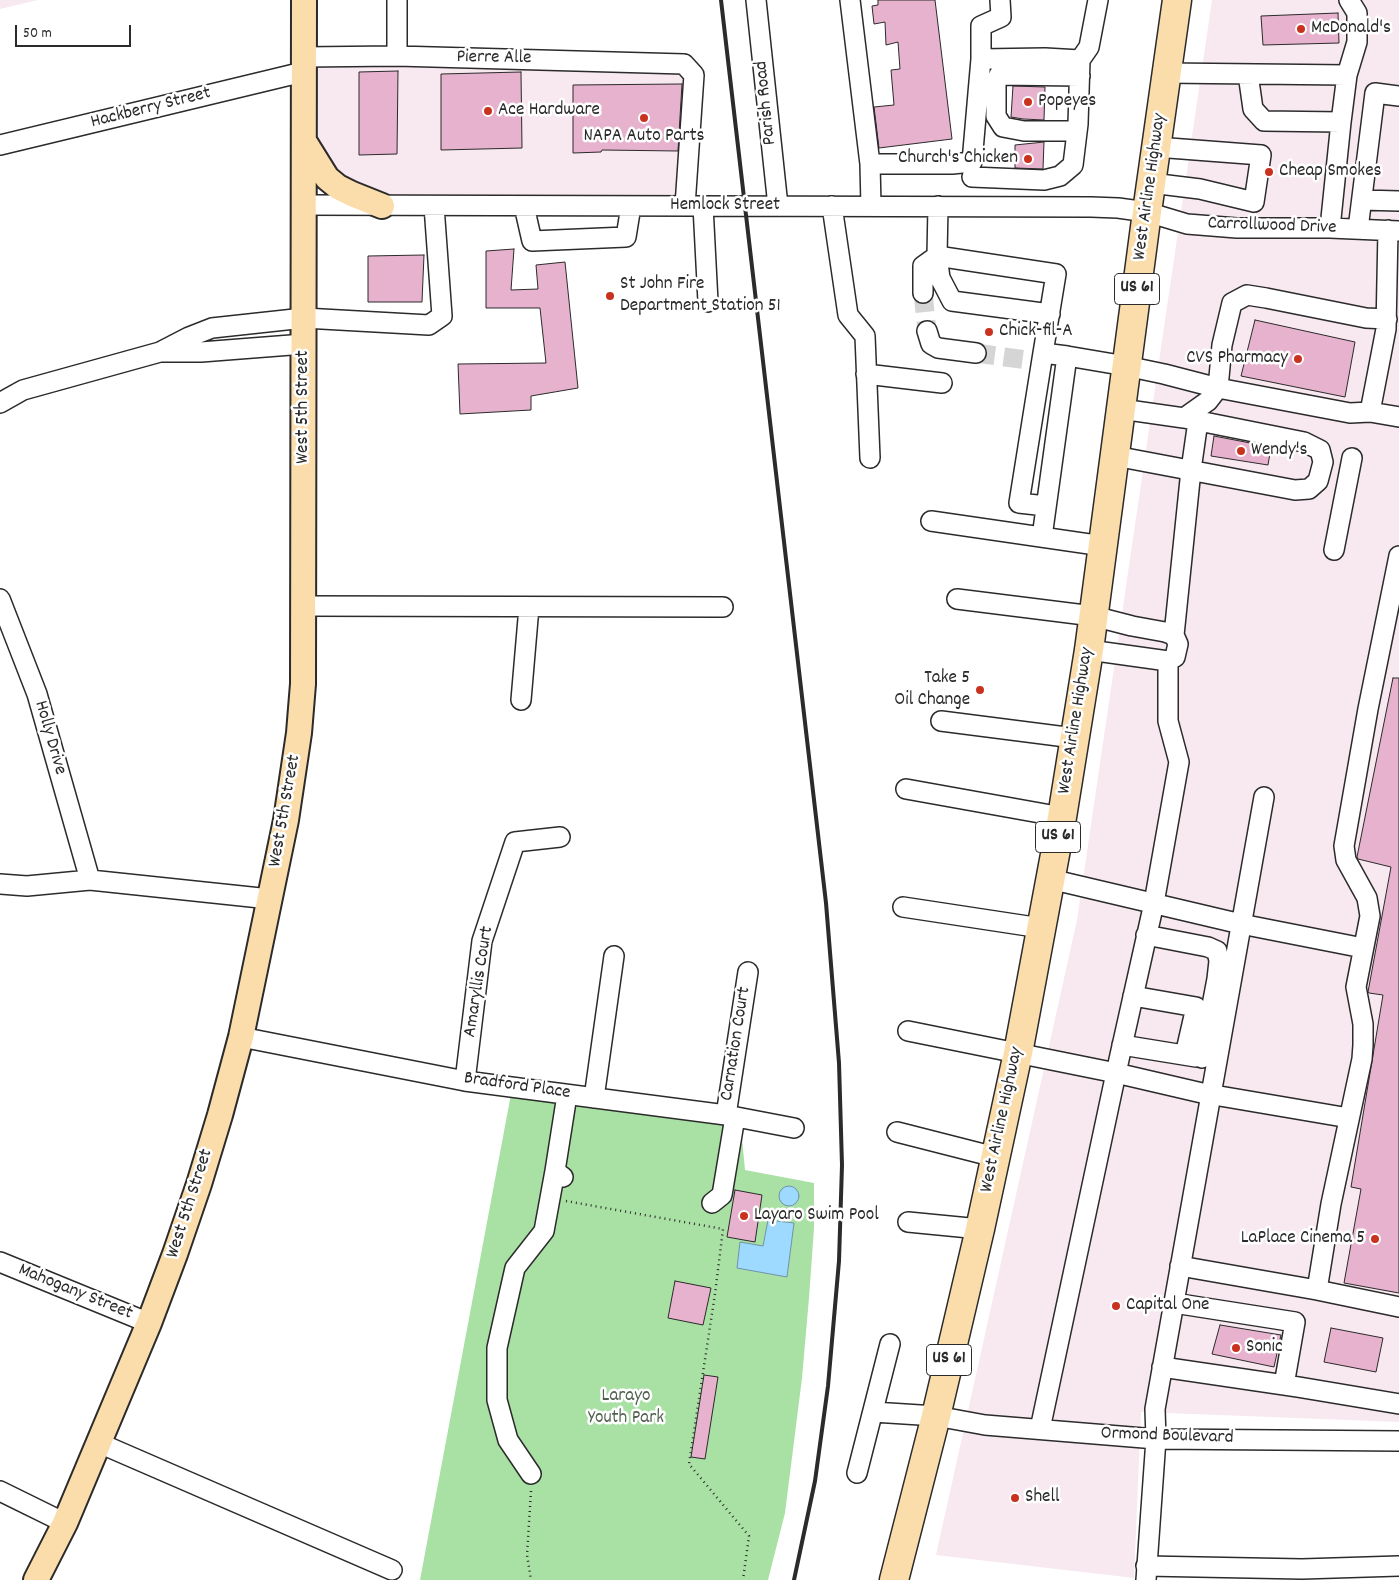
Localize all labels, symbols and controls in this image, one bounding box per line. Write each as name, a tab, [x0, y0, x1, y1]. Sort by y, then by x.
scale bar	[18, 15, 134, 47]
place label: McDonald's	[1311, 18, 1391, 40]
text: 50 m	[23, 23, 52, 45]
marker: McDonald's	[1295, 23, 1307, 35]
street label: Pierre Alle	[456, 47, 532, 71]
street label: Parish Road	[751, 60, 783, 146]
street label: Hackberry Street	[89, 83, 213, 135]
place label: Popeyes	[1038, 91, 1096, 113]
marker: Popeyes	[1022, 96, 1034, 108]
place label: Ace Hardware	[498, 100, 600, 122]
marker: Ace Hardware	[482, 105, 494, 117]
marker: NAPA Auto Parts	[638, 112, 650, 124]
street label: West Airline Highway	[1129, 112, 1173, 262]
place label: NAPA Auto Parts	[583, 126, 705, 148]
place label: Church's Chicken	[898, 148, 1018, 170]
marker: Church's Chicken	[1022, 153, 1034, 165]
place label: Cheap Smokes	[1279, 161, 1382, 183]
marker: Cheap Smokes	[1263, 166, 1275, 178]
street label: Hemlock Street	[670, 195, 780, 217]
street label: Carrollwood Drive	[1207, 213, 1337, 241]
place label: St John Fire Department Station 51	[620, 274, 781, 318]
road number: US 61	[1114, 274, 1160, 304]
marker: St John Fire Department Station 51	[604, 290, 616, 302]
place label: Chick-fil-A	[999, 321, 1073, 343]
marker: Chick-fil-A	[983, 326, 995, 338]
place label: CVS Pharmacy	[1186, 348, 1288, 370]
street label: West 5th Street	[293, 350, 315, 464]
marker: CVS Pharmacy	[1292, 353, 1304, 365]
place label: Wendy's	[1251, 440, 1307, 462]
marker: Wendy's	[1235, 445, 1247, 457]
street label: West Airline Highway	[1054, 646, 1100, 796]
place label: Take 5 Oil Change	[894, 668, 970, 712]
marker: Take 5 Oil Change	[974, 684, 986, 696]
street label: Holly Drive	[28, 698, 70, 778]
street label: West 5th Street	[265, 753, 307, 869]
road number: US 61	[1036, 822, 1080, 852]
street label: Amaryllis Court	[460, 925, 500, 1039]
street label: Carnation Court	[717, 985, 757, 1103]
street label: West Airline Highway	[976, 1045, 1030, 1195]
street label: Bradford Place	[462, 1068, 572, 1106]
street label: West 5th Street	[163, 1146, 219, 1262]
place label: Layaro Swim Pool	[754, 1205, 879, 1227]
marker: Layaro Swim Pool	[738, 1210, 750, 1222]
place label: LaPlace Cinema 5	[1241, 1228, 1365, 1250]
marker: LaPlace Cinema 5	[1369, 1233, 1381, 1245]
street label: Mahogany Street	[14, 1260, 136, 1326]
place label: Capital One	[1126, 1295, 1209, 1317]
marker: Capital One	[1110, 1300, 1122, 1312]
place label: Sonic	[1246, 1337, 1283, 1359]
marker: Sonic	[1230, 1342, 1242, 1354]
road number: US 61	[926, 1344, 972, 1376]
park label: Larayo Youth Park	[588, 1386, 664, 1430]
street label: Ormond Boulevard	[1100, 1423, 1234, 1451]
place label: Shell	[1025, 1487, 1059, 1509]
marker: Shell	[1009, 1492, 1021, 1504]

